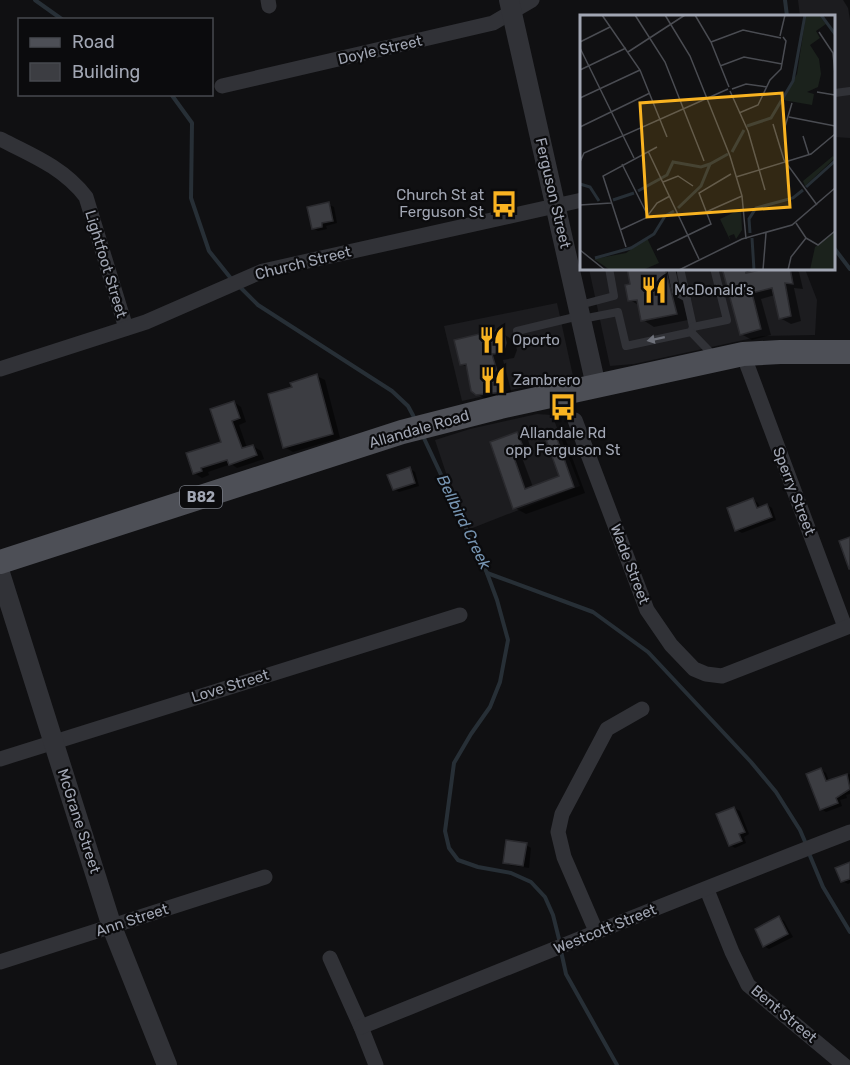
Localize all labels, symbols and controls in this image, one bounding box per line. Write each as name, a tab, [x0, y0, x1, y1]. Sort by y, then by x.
inset map	[580, 15, 835, 270]
legend	[18, 18, 213, 96]
text: Road	[72, 31, 115, 53]
street label: Doyle Street	[336, 32, 424, 68]
text: Building	[72, 61, 140, 83]
street label: Ferguson Street	[532, 136, 574, 250]
place label: Church St at Ferguson St	[396, 186, 484, 221]
bus stop icon: Church St at Ferguson St	[489, 189, 519, 219]
street label: Lightfoot Street	[81, 208, 131, 320]
street label: Church Street	[253, 242, 353, 284]
restaurant icon: McDonald's	[639, 275, 669, 305]
place label: McDonald's	[674, 281, 754, 299]
restaurant icon: Oporto	[477, 325, 507, 355]
place label: Oporto	[512, 331, 560, 349]
one-way arrow	[647, 335, 666, 345]
restaurant icon: Zambrero	[478, 365, 508, 395]
place label: Zambrero	[513, 371, 581, 389]
bus stop icon: Allandale Rd opp Ferguson St	[548, 392, 578, 422]
street label: Allandale Road	[367, 406, 471, 452]
place label: Allandale Rd opp Ferguson St	[506, 424, 621, 459]
street label: Sperry Street	[769, 444, 819, 538]
water label: Bellbird Creek	[433, 471, 495, 573]
road number: B82	[180, 486, 222, 508]
street label: Wade Street	[606, 521, 654, 607]
street label: Love Street	[189, 666, 271, 706]
street label: McGrane Street	[54, 766, 104, 876]
street label: Ann Street	[93, 900, 171, 940]
street label: Westcott Street	[551, 900, 659, 958]
street label: Bent Street	[747, 981, 821, 1047]

